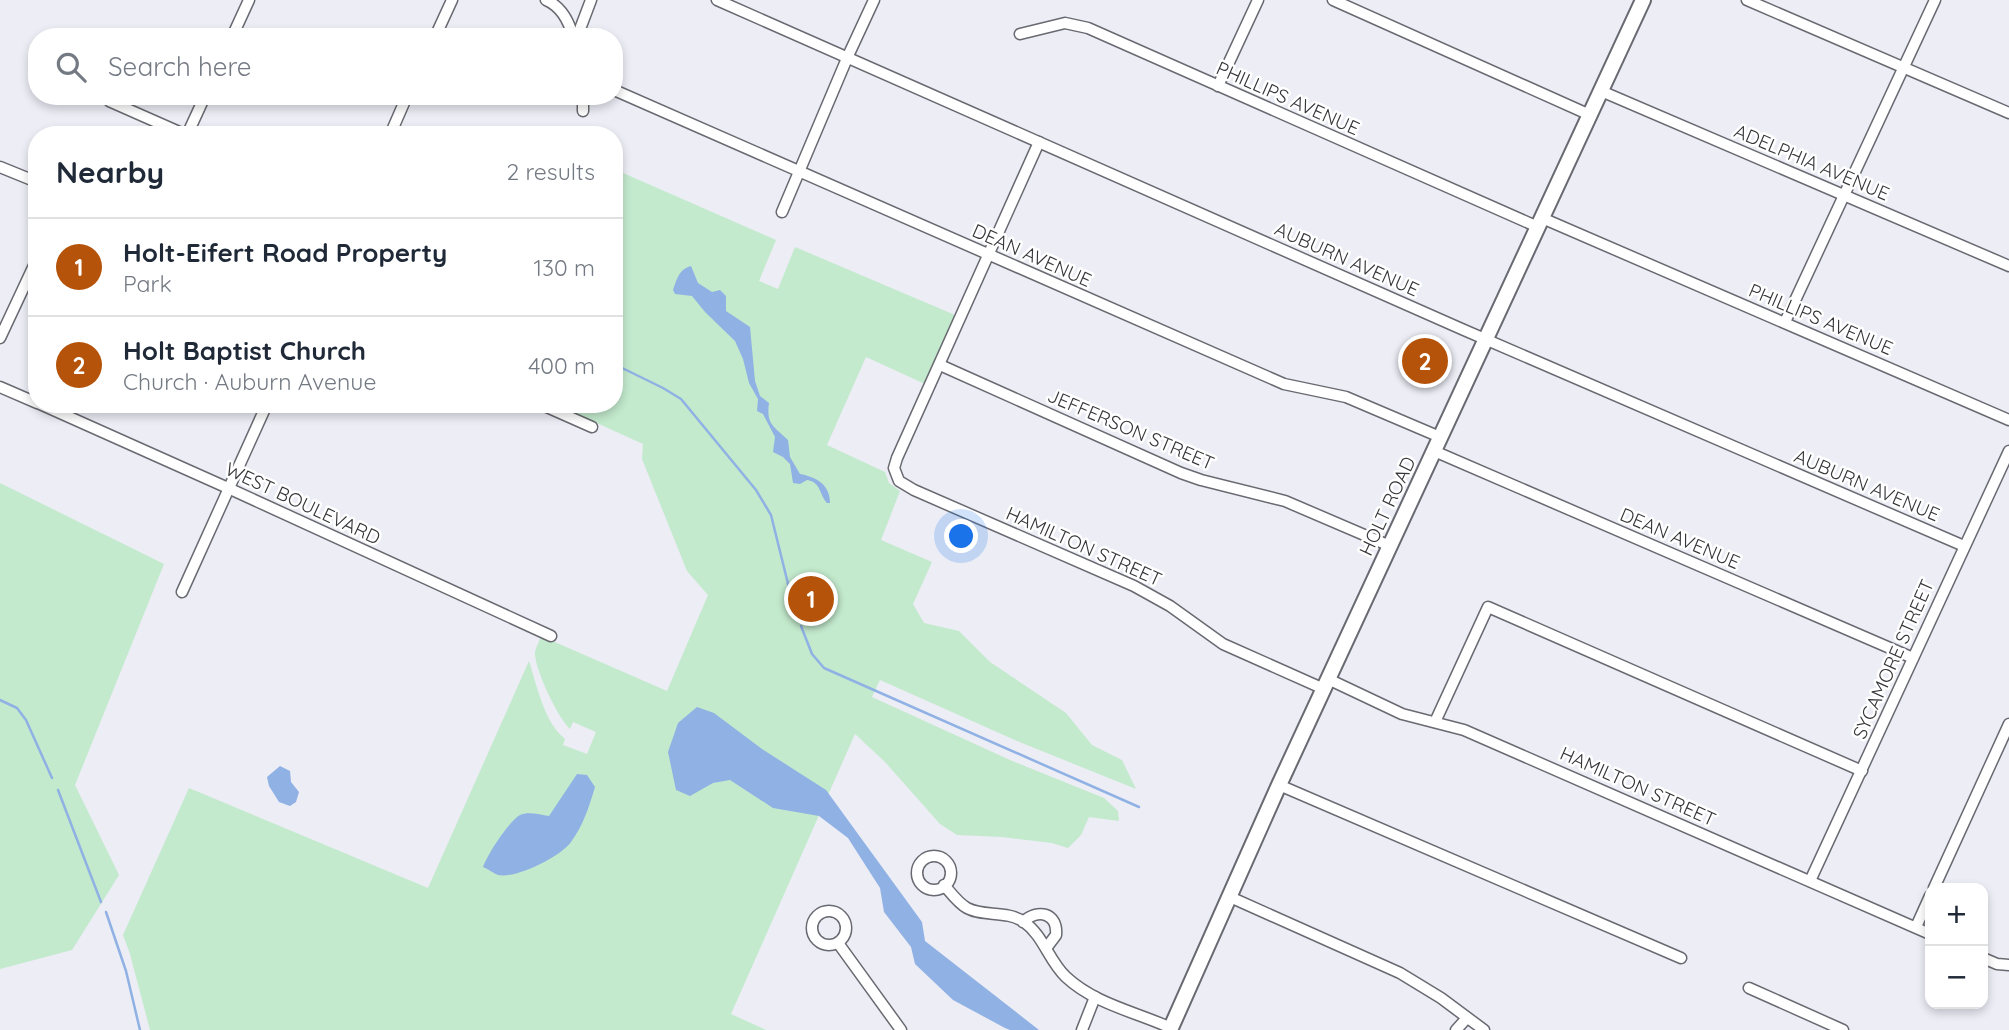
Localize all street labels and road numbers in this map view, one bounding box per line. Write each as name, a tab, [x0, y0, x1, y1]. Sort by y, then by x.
street label: PHILLIPS AVENUE	[1213, 56, 1363, 140]
street label: ADELPHIA AVENUE	[1731, 118, 1893, 206]
street label: AUBURN AVENUE	[1271, 216, 1423, 302]
street label: DEAN AVENUE	[969, 218, 1095, 292]
street label: PHILLIPS AVENUE	[1745, 278, 1897, 360]
street label: JEFFERSON STREET	[1044, 383, 1218, 475]
street label: AUBURN AVENUE	[1791, 444, 1943, 526]
street label: HOLT ROAD	[1354, 453, 1420, 559]
street label: WEST BOULEVARD	[222, 457, 384, 549]
street label: HAMILTON STREET	[1002, 501, 1166, 591]
street label: DEAN AVENUE	[1616, 502, 1744, 574]
street label: SYCAMORE STREET	[1847, 575, 1939, 743]
street label: HAMILTON STREET	[1556, 741, 1720, 831]

